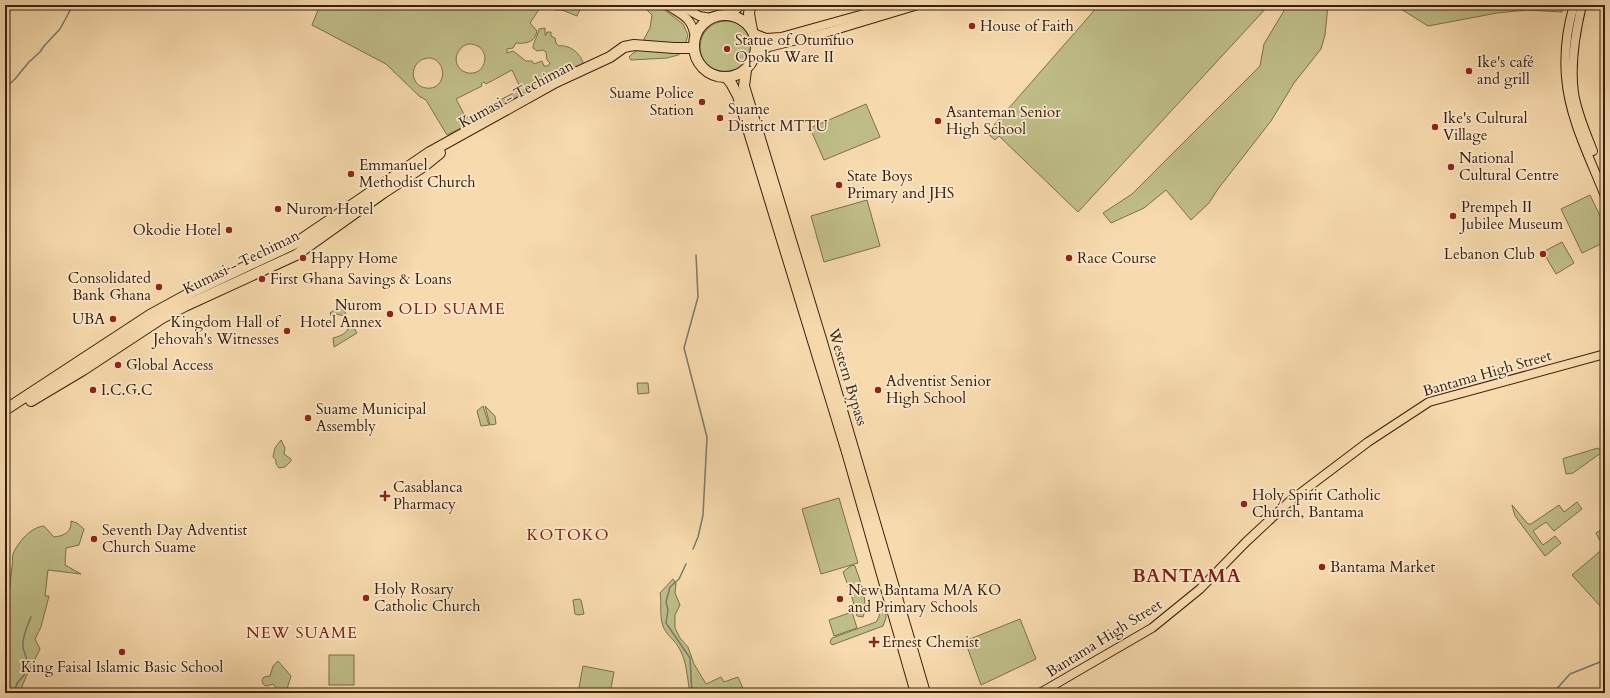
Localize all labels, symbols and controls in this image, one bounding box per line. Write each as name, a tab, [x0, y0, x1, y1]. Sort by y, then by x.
place label: House of Faith	[980, 16, 1074, 36]
marker: House of Faith	[967, 21, 977, 31]
place label: Statue of Otumfuo Opoku Ware II	[735, 30, 854, 67]
marker: Statue of Otumfuo Opoku Ware II	[722, 44, 732, 54]
place label: Ike's café and grill	[1477, 52, 1534, 89]
street label: Kumasi - Techiman	[455, 55, 577, 133]
marker: Ike's café and grill	[1464, 66, 1474, 76]
place label: Suame Police Station	[610, 83, 694, 120]
marker: Suame Police Station	[697, 97, 707, 107]
place label: Suame District MTTU	[728, 99, 829, 136]
place label: Asanteman Senior High School	[946, 102, 1061, 139]
place label: Ike's Cultural Village	[1443, 108, 1528, 145]
marker: Suame District MTTU	[715, 113, 725, 123]
marker: Asanteman Senior High School	[933, 116, 943, 126]
marker: Ike's Cultural Village	[1430, 122, 1440, 132]
place label: National Cultural Centre	[1459, 148, 1559, 185]
place label: Emmanuel Methodist Church	[359, 155, 476, 192]
marker: National Cultural Centre	[1446, 162, 1456, 172]
place label: State Boys Primary and JHS	[847, 166, 954, 203]
marker: Emmanuel Methodist Church	[346, 169, 356, 179]
marker: State Boys Primary and JHS	[834, 180, 844, 190]
place label: Prempeh II Jubilee Museum	[1459, 197, 1563, 234]
place label: Nurom Hotel	[286, 199, 374, 219]
marker: Nurom Hotel	[273, 204, 283, 214]
marker: Prempeh II Jubilee Museum	[1448, 211, 1458, 221]
place label: Okodie Hotel	[133, 220, 221, 240]
street label: Kumasi - Techiman	[179, 225, 303, 299]
marker: Okodie Hotel	[224, 225, 234, 235]
place label: Lebanon Club	[1444, 244, 1535, 264]
place label: Happy Home	[311, 248, 398, 268]
place label: Race Course	[1077, 248, 1157, 268]
marker: Lebanon Club	[1538, 249, 1548, 259]
marker: Happy Home	[298, 253, 308, 263]
marker: Race Course	[1064, 253, 1074, 263]
place label: Consolidated Bank Ghana	[68, 268, 152, 305]
place label: First Ghana Savings & Loans	[270, 269, 452, 289]
marker: First Ghana Savings & Loans	[257, 274, 267, 284]
marker: Consolidated Bank Ghana	[154, 282, 164, 292]
place label: Nurom Hotel Annex	[300, 295, 383, 332]
district label: OLD SUAME	[398, 298, 506, 320]
place label: UBA	[72, 309, 105, 329]
marker: Nurom Hotel Annex	[385, 309, 395, 319]
place label: Kingdom Hall of Jehovah's Witnesses	[151, 312, 281, 349]
marker: UBA	[108, 314, 118, 324]
street label: Western Bypass	[823, 325, 872, 428]
marker: Kingdom Hall of Jehovah's Witnesses	[282, 326, 292, 336]
street label: Bantama High Street	[1420, 345, 1554, 401]
place label: Global Access	[126, 355, 213, 375]
marker: Global Access	[113, 360, 123, 370]
place label: Adventist Senior High School	[886, 371, 991, 408]
place label: I.C.G.C	[101, 380, 152, 400]
marker: I.C.G.C	[88, 385, 98, 395]
marker: Adventist Senior High School	[873, 385, 883, 395]
place label: Suame Municipal Assembly	[316, 399, 426, 436]
marker: Suame Municipal Assembly	[303, 413, 313, 423]
place label: Casablanca Pharmacy	[393, 477, 463, 514]
place label: Holy Spirit Catholic Church, Bantama	[1252, 485, 1381, 522]
marker: Casablanca Pharmacy	[380, 491, 390, 501]
marker: Holy Spirit Catholic Church, Bantama	[1239, 499, 1249, 509]
place label: Seventh Day Adventist Church Suame	[102, 520, 247, 557]
district label: KOTOKO	[526, 524, 610, 546]
marker: Seventh Day Adventist Church Suame	[89, 534, 99, 544]
place label: Bantama Market	[1330, 557, 1436, 577]
marker: Bantama Market	[1317, 562, 1327, 572]
district label: BANTAMA	[1132, 563, 1242, 589]
place label: Holy Rosary Catholic Church	[374, 579, 481, 616]
place label: New Bantama M/A KO and Primary Schools	[848, 580, 1001, 617]
marker: Holy Rosary Catholic Church	[361, 593, 371, 603]
marker: New Bantama M/A KO and Primary Schools	[835, 594, 845, 604]
street label: Bantama High Street	[1042, 594, 1166, 682]
district label: NEW SUAME	[246, 622, 358, 644]
place label: Ernest Chemist	[882, 632, 979, 652]
marker: Ernest Chemist	[869, 637, 879, 647]
marker: King Faisal Islamic Basic School	[117, 647, 127, 657]
place label: King Faisal Islamic Basic School	[21, 657, 223, 677]

